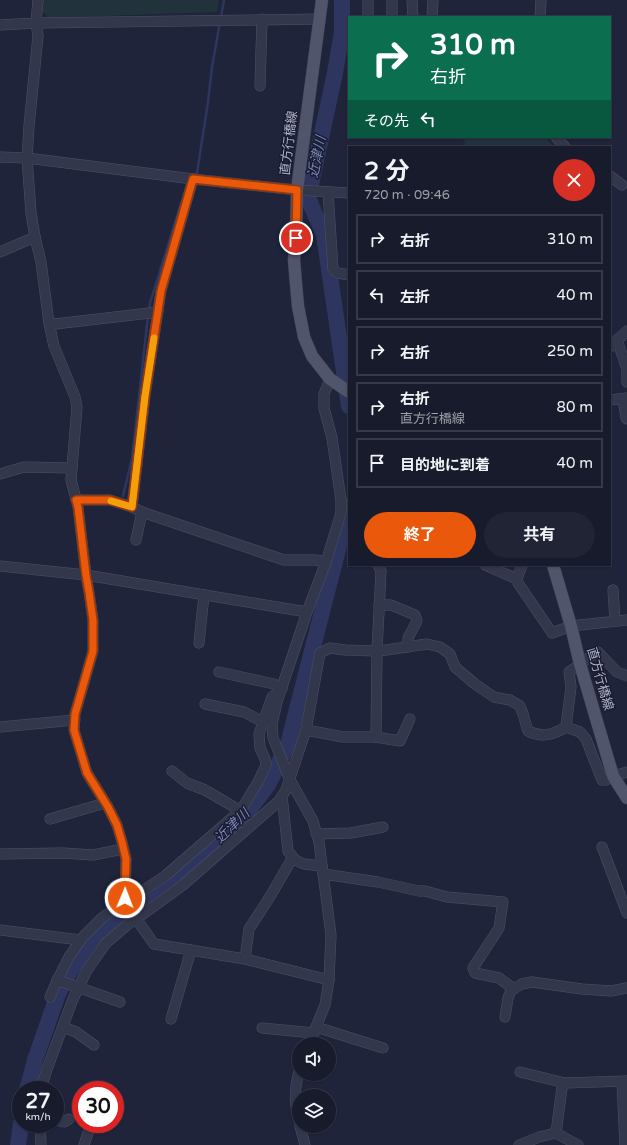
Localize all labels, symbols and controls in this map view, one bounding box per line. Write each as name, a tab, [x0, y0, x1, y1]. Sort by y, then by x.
text: 310 m	[430, 28, 516, 62]
icon: right	[364, 32, 416, 84]
text: 右折	[430, 66, 466, 88]
icon: left	[417, 108, 439, 130]
street label: 直方行橋線	[277, 110, 301, 176]
text: その先	[364, 112, 409, 130]
water label: 近津川	[304, 133, 330, 179]
text: 2 分	[364, 157, 409, 186]
button: close	[553, 159, 595, 201]
text: 720 m · 09:46	[364, 187, 450, 203]
pin	[279, 221, 313, 255]
icon: arrive	[285, 227, 307, 249]
icon: right	[366, 228, 388, 250]
text: 310 m	[547, 230, 593, 248]
text: 右折	[400, 232, 430, 250]
icon: left	[366, 284, 388, 306]
text: 40 m	[556, 286, 593, 304]
text: 左折	[400, 288, 430, 306]
icon: right	[366, 340, 388, 362]
text: 250 m	[547, 342, 593, 360]
text: 右折	[400, 344, 430, 362]
text: 右折	[400, 390, 430, 408]
icon: right	[366, 396, 388, 418]
text: 80 m	[556, 398, 593, 416]
text: 直方行橋線	[400, 411, 465, 427]
icon: arrive	[366, 452, 388, 474]
text: 40 m	[556, 454, 593, 472]
text: 目的地に到着	[400, 456, 490, 474]
button: 終了	[364, 512, 476, 558]
button: 共有	[484, 512, 595, 558]
street label: 直方行橋線	[583, 646, 617, 712]
water label: 近津川	[211, 804, 254, 847]
position arrow	[104, 877, 146, 919]
map controls	[292, 1037, 336, 1133]
button: sound	[292, 1037, 336, 1081]
speed limit sign: 30	[72, 1081, 124, 1133]
button: layers	[292, 1089, 336, 1133]
text: 27	[25, 1090, 51, 1114]
text: km/h	[25, 1111, 51, 1123]

